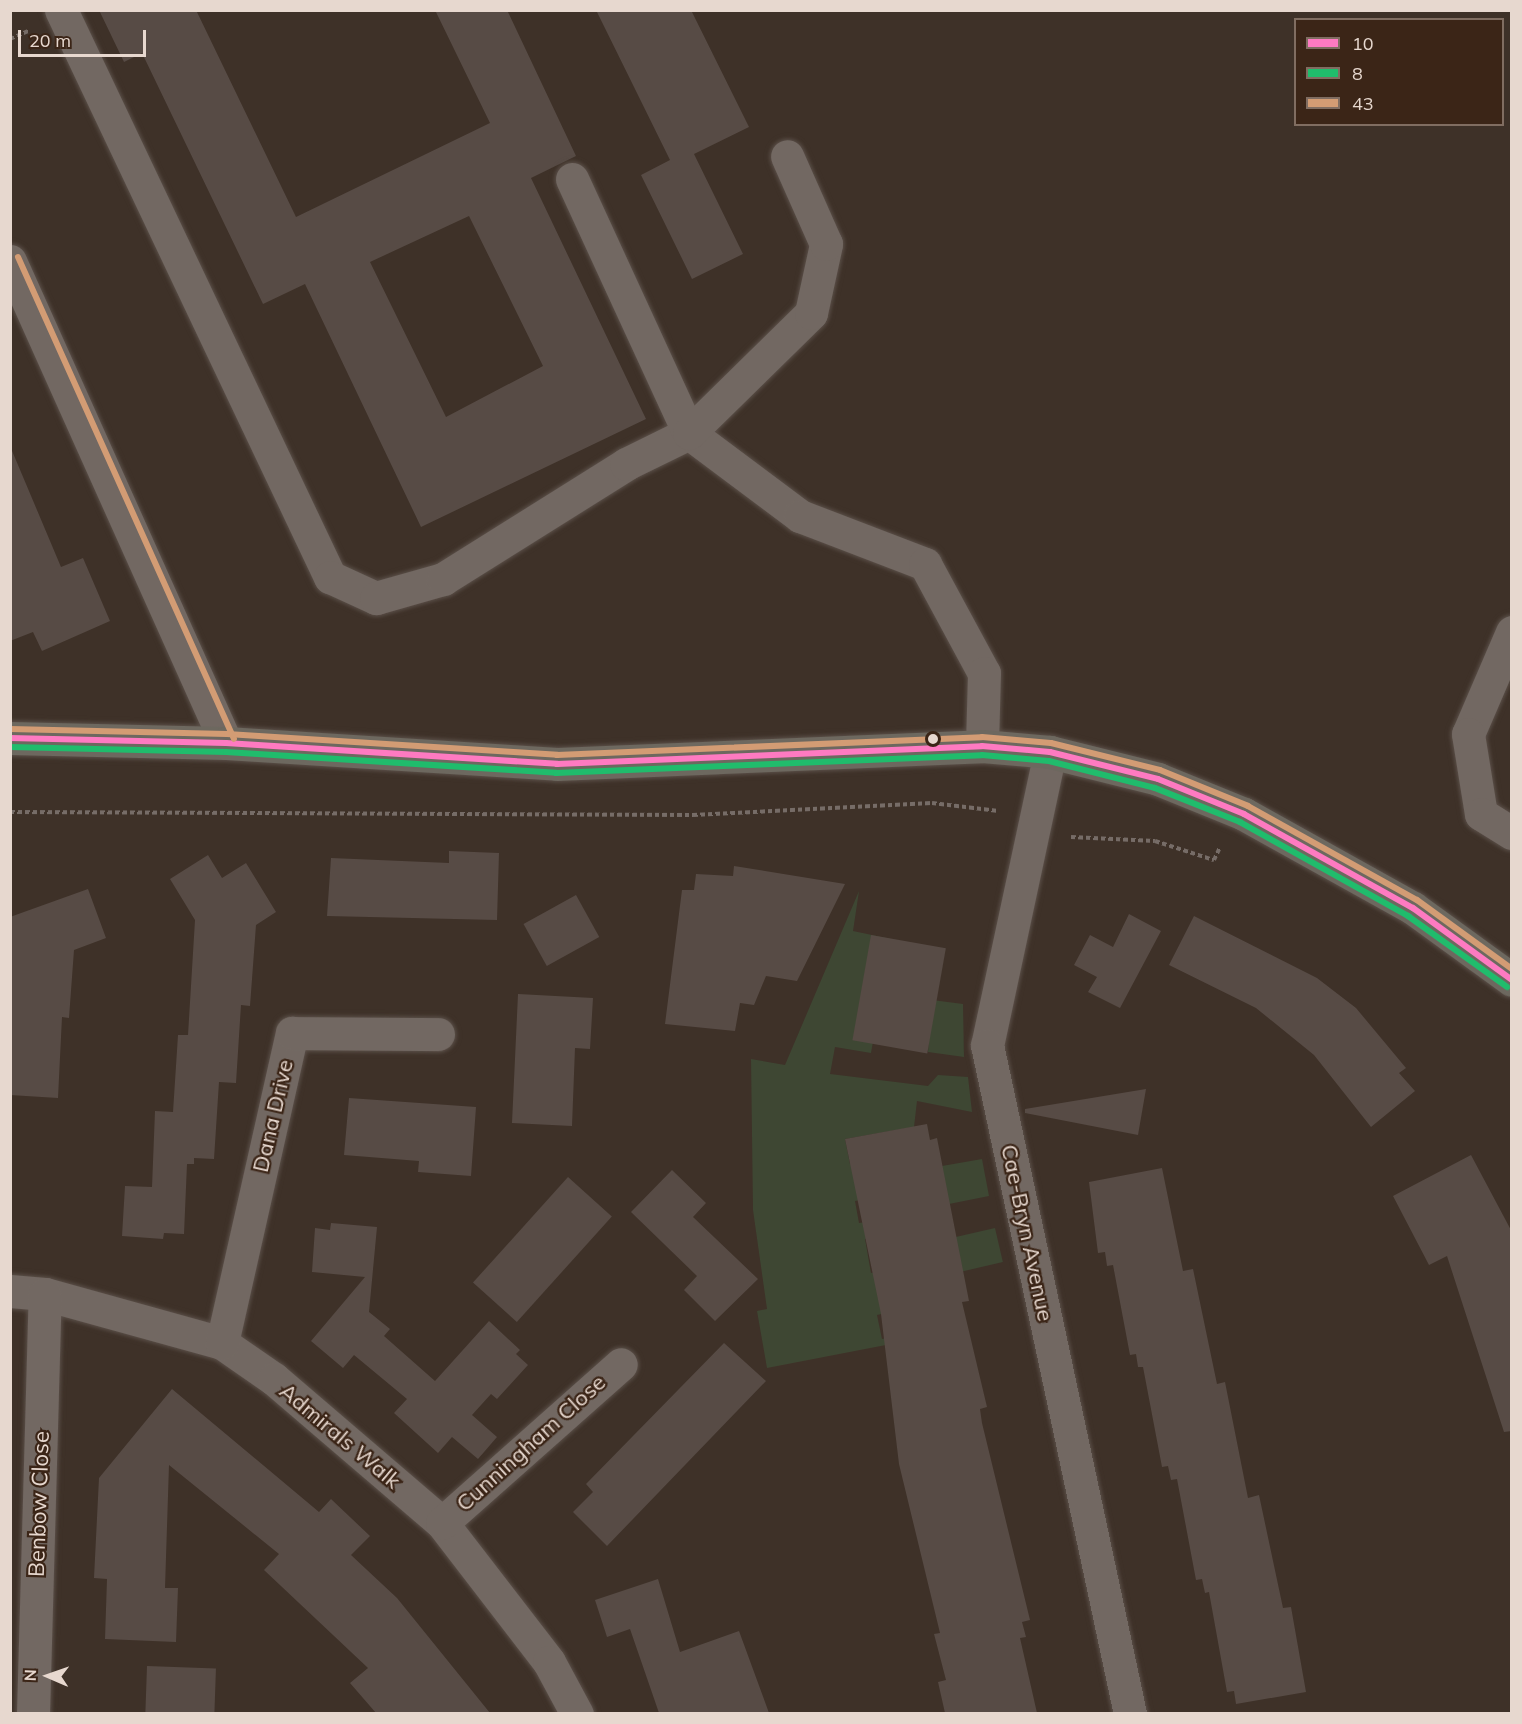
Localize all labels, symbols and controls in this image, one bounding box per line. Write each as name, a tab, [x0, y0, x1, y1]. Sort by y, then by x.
scale bar	[21, 18, 148, 56]
legend	[1294, 18, 1504, 126]
text: 20 m	[29, 29, 71, 52]
text: 10	[1352, 32, 1374, 55]
text: 8	[1352, 62, 1363, 85]
text: 43	[1352, 92, 1374, 115]
unlabelled marker	[927, 733, 939, 745]
street label: Dana Drive	[247, 1057, 299, 1175]
street label: Cae-Bryn Avenue	[995, 1142, 1059, 1324]
street label: Cunningham Close	[451, 1369, 611, 1517]
street label: Admirals Walk	[274, 1378, 406, 1494]
street label: Benbow Close	[23, 1431, 55, 1577]
north arrow	[18, 1646, 78, 1706]
text: N	[20, 1669, 40, 1682]

